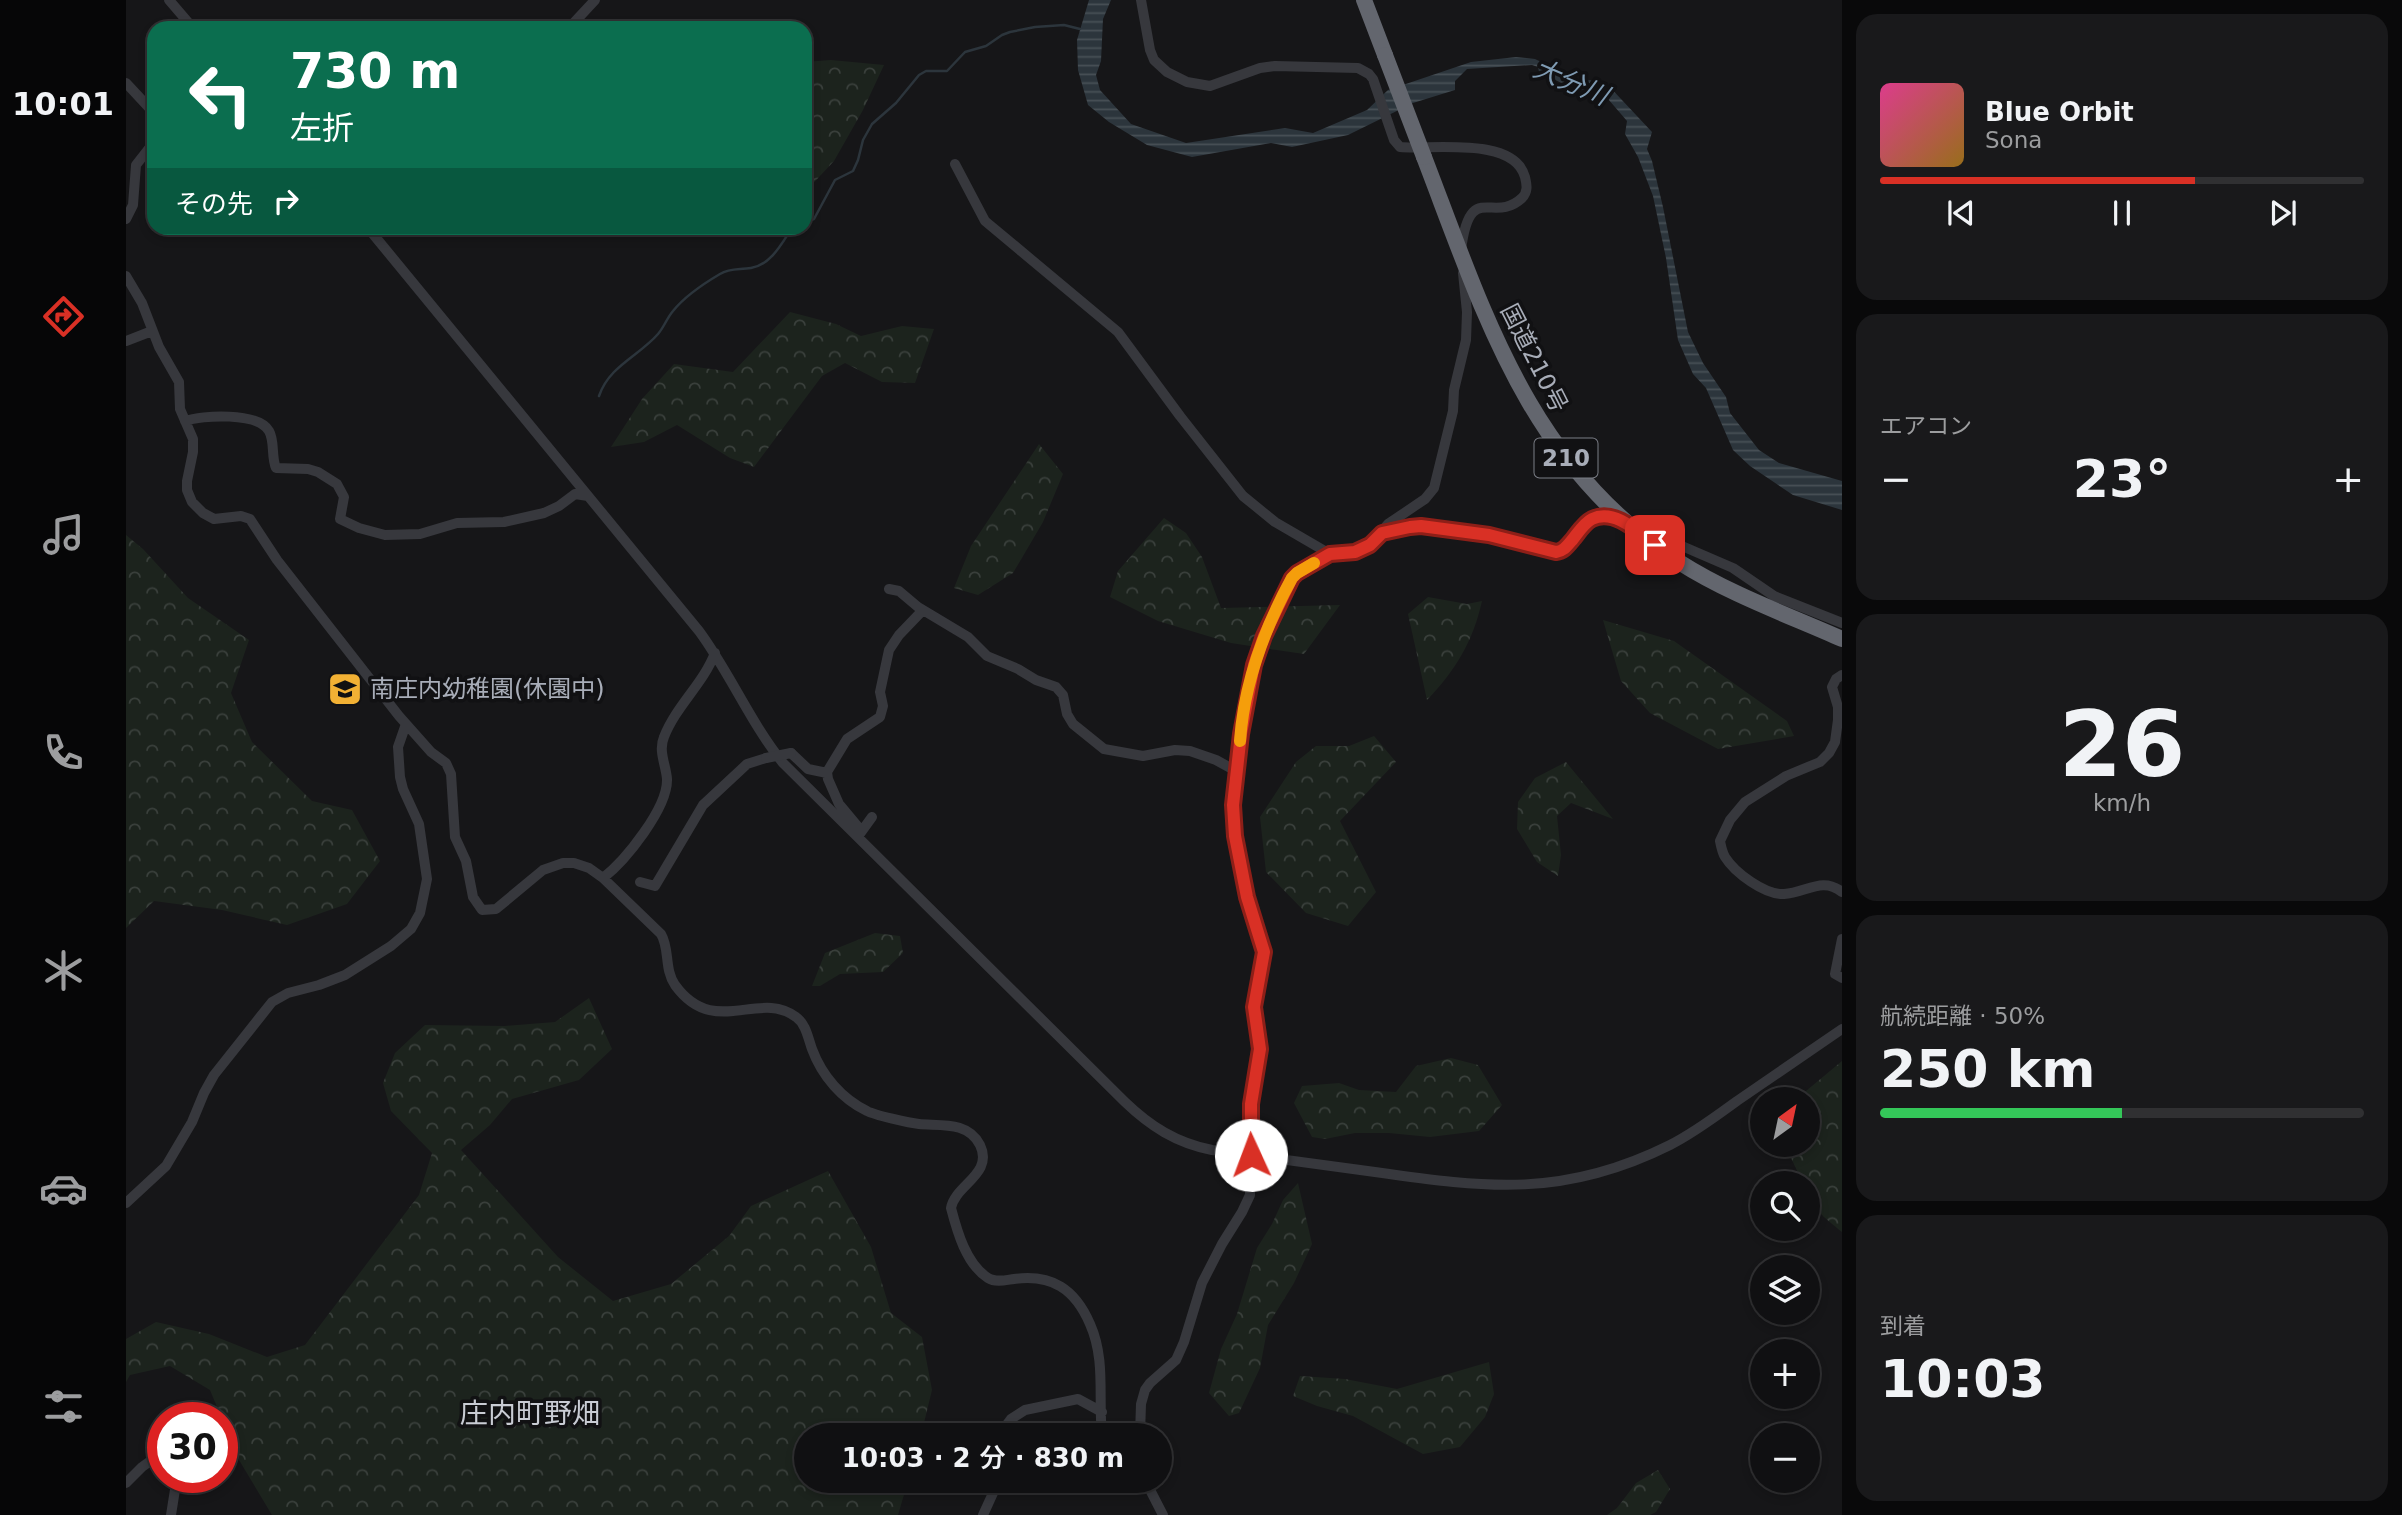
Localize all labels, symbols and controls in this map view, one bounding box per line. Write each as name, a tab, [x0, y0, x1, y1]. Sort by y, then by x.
text: 730 m	[290, 43, 460, 100]
icon: left	[175, 49, 266, 140]
water label: 大分川	[1529, 53, 1616, 112]
text: 10:01	[12, 85, 114, 123]
text: Blue Orbit	[1985, 97, 2134, 127]
text: 左折	[290, 109, 354, 147]
text: Sona	[1985, 127, 2042, 153]
icon: right	[267, 182, 305, 220]
text: その先	[175, 189, 253, 219]
icon: previous	[1942, 194, 1980, 232]
icon: pause	[2103, 194, 2141, 232]
icon: next	[2264, 194, 2302, 232]
icon: directions	[39, 292, 88, 341]
street label: 国道210号	[1495, 299, 1573, 417]
text: エアコン	[1880, 413, 1972, 439]
road number: 210	[1534, 438, 1598, 478]
text: 23°	[2073, 449, 2171, 509]
text: −	[1880, 457, 1912, 501]
text: +	[2332, 457, 2364, 501]
icon: music	[39, 510, 88, 559]
pin	[1625, 515, 1685, 575]
icon: arrive	[1636, 526, 1674, 564]
school or university icon: 南庄内幼稚園(休園中)	[326, 670, 364, 708]
place label: 南庄内幼稚園(休園中)	[370, 675, 605, 703]
text: 26	[2059, 692, 2185, 797]
icon: phone	[39, 728, 88, 777]
text: km/h	[2093, 790, 2151, 816]
icon: climate	[39, 946, 88, 995]
text: 航続距離 · 50%	[1880, 1003, 2045, 1029]
text: 250 km	[1880, 1039, 2095, 1099]
north arrow	[1750, 1087, 1820, 1157]
map controls	[1750, 1087, 1820, 1493]
position arrow	[1214, 1118, 1288, 1192]
icon: car	[39, 1164, 88, 1213]
button: search	[1750, 1171, 1820, 1241]
button: layers	[1750, 1255, 1820, 1325]
text: 到着	[1880, 1313, 1926, 1339]
button: +	[1750, 1339, 1820, 1409]
text: 10:03	[1880, 1349, 2046, 1409]
icon: filters	[39, 1382, 88, 1431]
district label: 庄内町野畑	[460, 1397, 600, 1430]
speed limit sign: 30	[147, 1402, 238, 1493]
button: −	[1750, 1423, 1820, 1493]
text: 10:03 · 2 分 · 830 m	[842, 1443, 1124, 1473]

